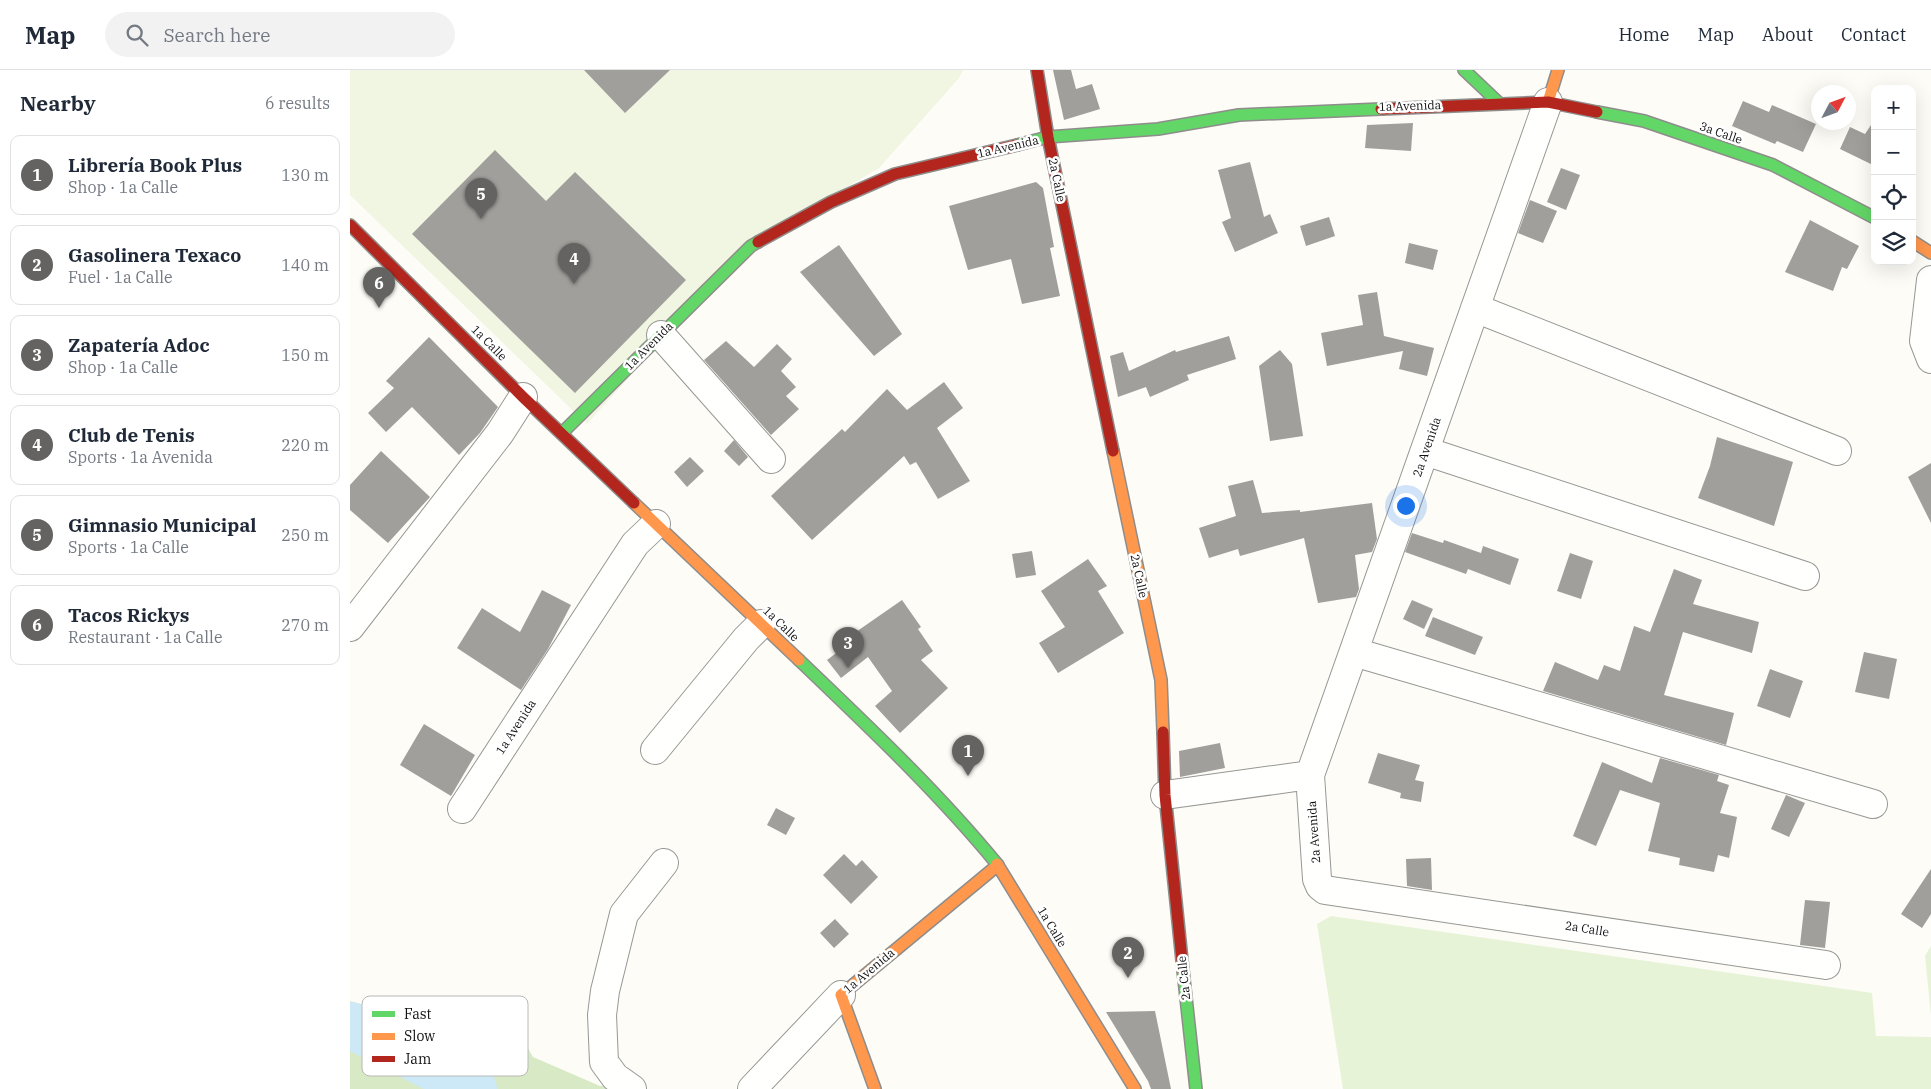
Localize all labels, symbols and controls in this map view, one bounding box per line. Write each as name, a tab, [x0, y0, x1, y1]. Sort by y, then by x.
search box	[105, 12, 455, 57]
text: Map	[25, 19, 75, 51]
icon: search	[123, 21, 151, 49]
text: Search here	[163, 23, 270, 47]
text: Home	[1618, 23, 1670, 46]
text: Map	[1698, 23, 1734, 46]
text: About	[1762, 23, 1813, 46]
text: Contact	[1841, 23, 1906, 46]
north arrow	[1811, 85, 1856, 130]
map controls	[1871, 85, 1916, 265]
button: +	[1871, 85, 1916, 130]
text: Nearby	[20, 89, 96, 117]
text: 6 results	[265, 93, 330, 113]
street label: 1a Avenida	[1378, 97, 1442, 114]
street label: 3a Calle	[1698, 118, 1745, 147]
button: −	[1871, 130, 1916, 175]
street label: 1a Avenida	[976, 132, 1040, 161]
text: Librería Book Plus	[68, 153, 242, 177]
street label: 2a Calle	[1046, 157, 1069, 203]
text: 1	[32, 165, 42, 185]
text: 130 m	[281, 165, 329, 185]
button: locate	[1871, 175, 1916, 220]
text: Shop · 1a Calle	[68, 177, 178, 197]
pin: 5	[465, 178, 497, 219]
button: layers	[1871, 220, 1916, 265]
text: Gasolinera Texaco	[68, 243, 241, 267]
pin: 4	[558, 243, 590, 284]
text: 2	[32, 255, 42, 275]
text: 140 m	[281, 255, 329, 275]
text: Fuel · 1a Calle	[68, 267, 173, 287]
pin: 6	[363, 267, 395, 308]
street label: 1a Avenida	[621, 318, 676, 373]
street label: 1a Calle	[468, 322, 510, 364]
text: Zapatería Adoc	[68, 333, 210, 357]
text: 3	[32, 345, 42, 365]
text: 150 m	[281, 345, 329, 365]
text: Shop · 1a Calle	[68, 357, 178, 377]
street label: 2a Avenida	[1409, 414, 1444, 479]
text: Club de Tenis	[68, 423, 195, 447]
text: 4	[32, 435, 42, 455]
text: 220 m	[281, 435, 329, 455]
text: Sports · 1a Avenida	[68, 447, 213, 467]
your location	[1393, 493, 1419, 519]
text: Gimnasio Municipal	[68, 513, 257, 537]
text: 5	[32, 525, 42, 545]
text: 250 m	[281, 525, 329, 545]
text: Sports · 1a Calle	[68, 537, 189, 557]
street label: 2a Calle	[1128, 553, 1151, 599]
text: Tacos Rickys	[68, 603, 189, 627]
street label: 1a Calle	[760, 603, 803, 644]
text: 6	[32, 615, 42, 635]
text: 270 m	[281, 615, 329, 635]
text: Restaurant · 1a Calle	[68, 627, 222, 647]
pin: 3	[832, 627, 864, 668]
street label: 1a Avenida	[492, 696, 539, 757]
pin: 1	[952, 735, 984, 776]
street label: 2a Avenida	[1304, 800, 1323, 864]
street label: 1a Calle	[1035, 904, 1070, 950]
street label: 2a Calle	[1564, 918, 1610, 939]
pin: 2	[1112, 937, 1144, 978]
street label: 1a Avenida	[840, 945, 898, 996]
street label: 2a Calle	[1174, 955, 1193, 1001]
legend	[362, 996, 528, 1076]
text: Fast	[404, 1005, 432, 1023]
text: Slow	[404, 1027, 435, 1045]
text: Jam	[404, 1050, 431, 1068]

